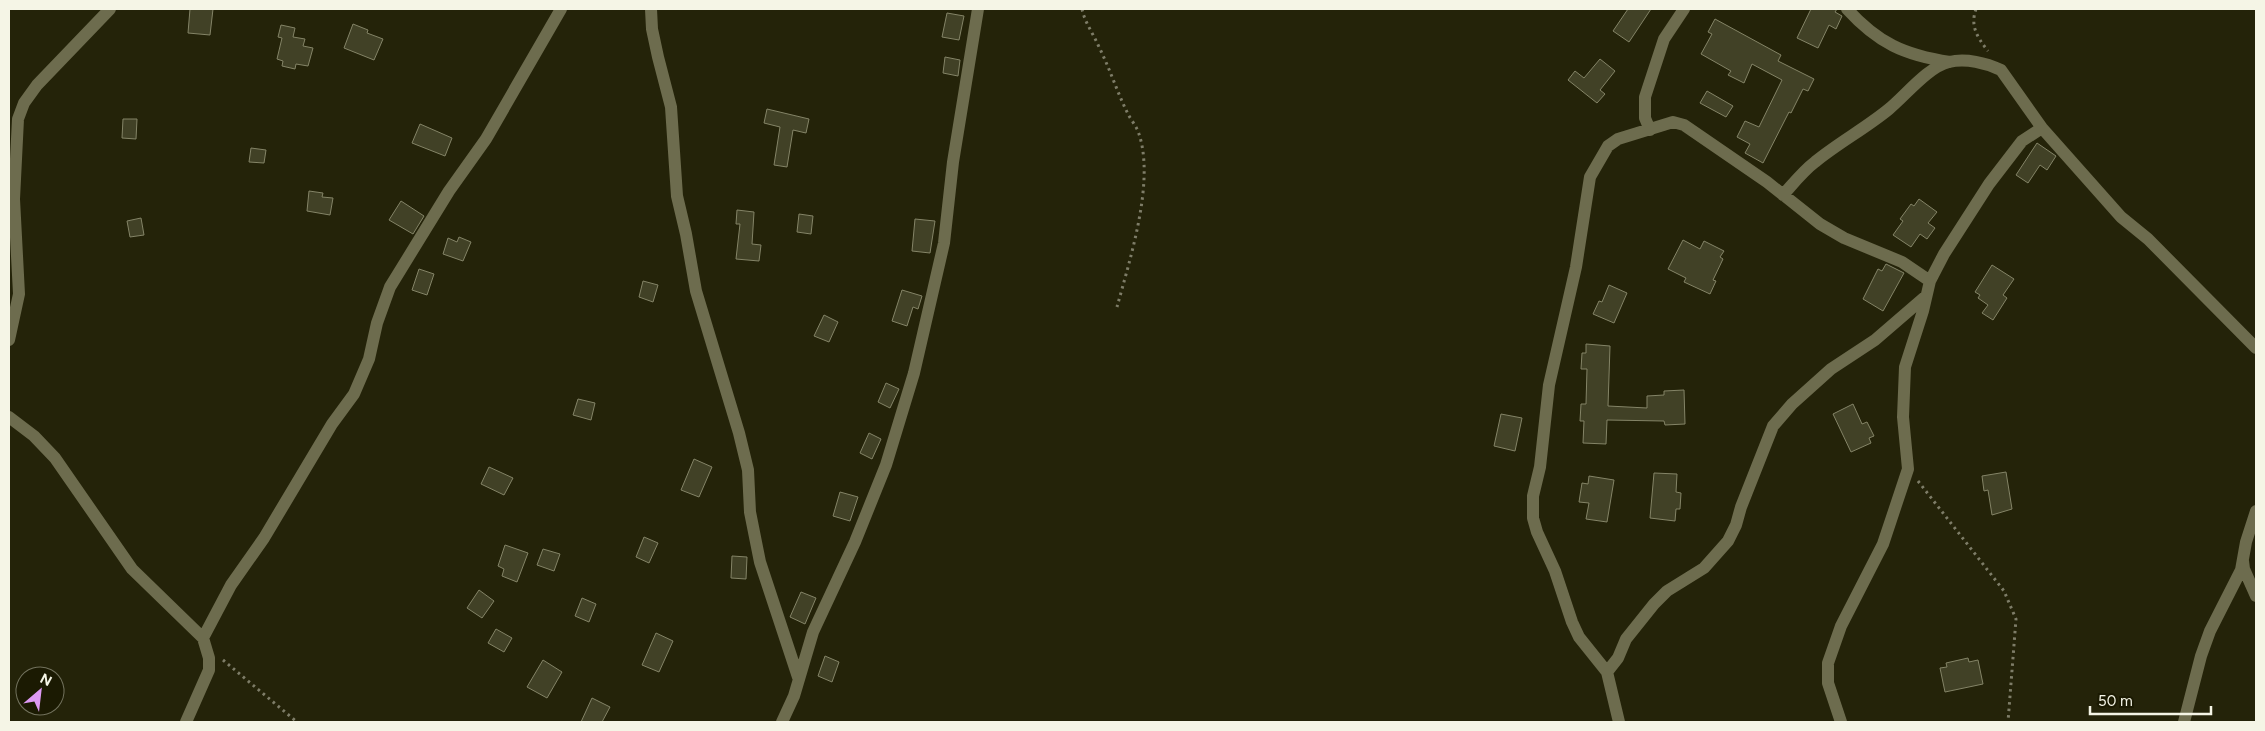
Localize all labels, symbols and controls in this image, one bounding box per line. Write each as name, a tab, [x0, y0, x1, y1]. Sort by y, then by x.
north arrow	[15, 666, 65, 716]
text: N	[37, 670, 55, 690]
scale bar	[2090, 684, 2211, 716]
text: 50 m	[2098, 692, 2133, 710]

